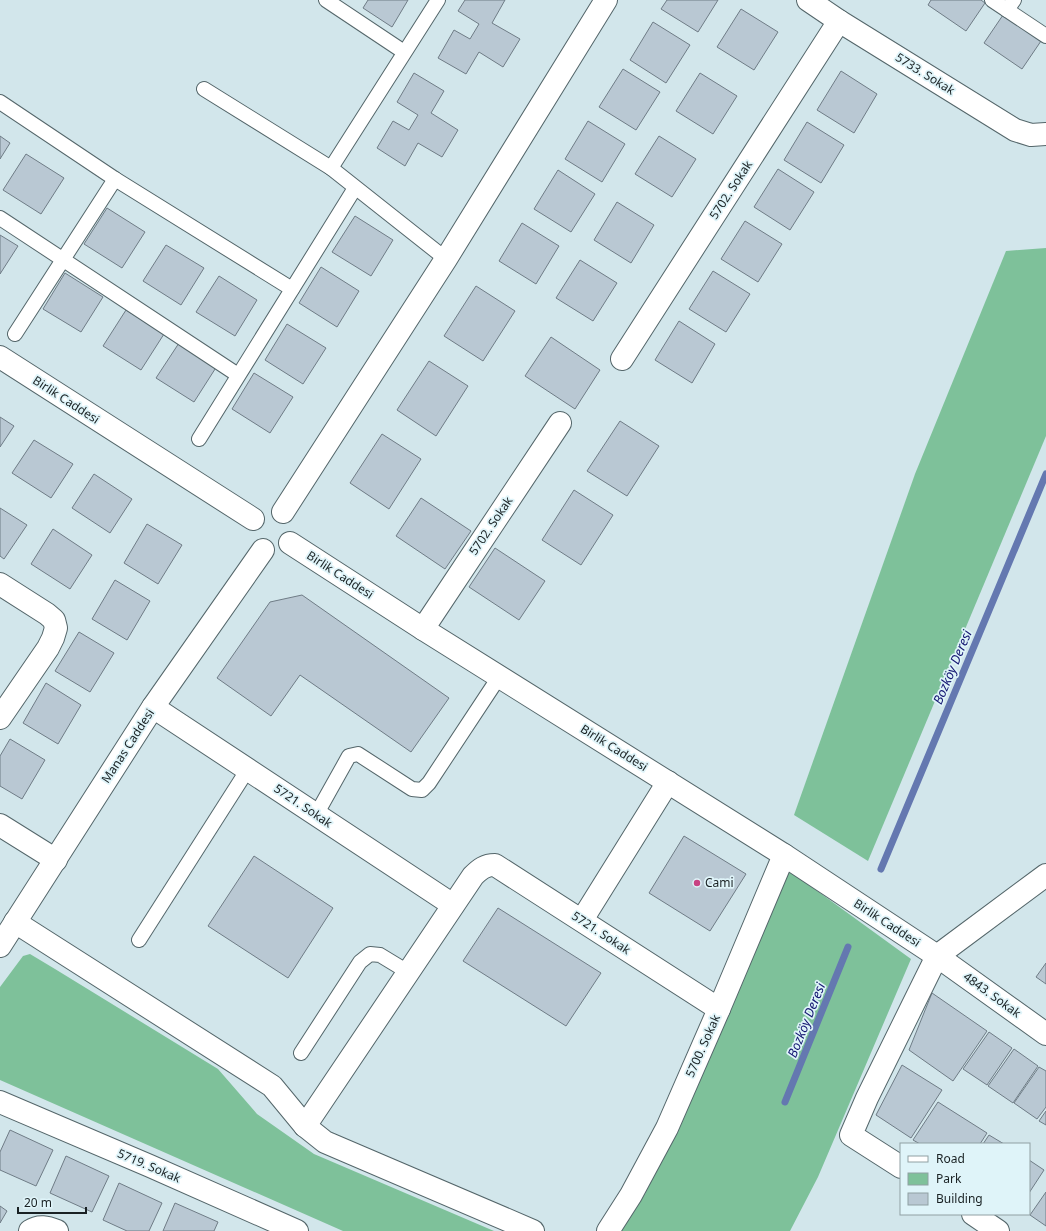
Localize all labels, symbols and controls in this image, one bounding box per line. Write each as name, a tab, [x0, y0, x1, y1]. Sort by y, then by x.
street label: 5733. Sokak	[892, 49, 959, 99]
street label: 5702. Sokak	[705, 156, 756, 223]
street label: Birlik Caddesi	[30, 372, 103, 427]
street label: 5702. Sokak	[465, 493, 517, 558]
street label: Birlik Caddesi	[304, 547, 377, 602]
water label: Bozköy Deresi	[928, 627, 976, 707]
street label: Manas Caddesi	[97, 705, 158, 786]
street label: Birlik Caddesi	[577, 720, 651, 775]
street label: 5721. Sokak	[271, 780, 336, 832]
place label: Cami	[705, 874, 734, 891]
marker: Cami	[692, 878, 702, 888]
street label: Birlik Caddesi	[851, 895, 924, 950]
street label: 5721. Sokak	[568, 907, 635, 958]
street label: 4843. Sokak	[960, 968, 1025, 1022]
water label: Bozköy Deresi	[783, 979, 829, 1060]
street label: 5700. Sokak	[681, 1011, 724, 1080]
legend	[900, 1143, 1030, 1215]
street label: 5719. Sokak	[115, 1145, 184, 1187]
text: Road	[936, 1150, 965, 1167]
text: Park	[936, 1170, 962, 1187]
scale bar	[18, 1189, 86, 1215]
text: Building	[936, 1190, 983, 1207]
text: 20 m	[24, 1194, 52, 1211]

